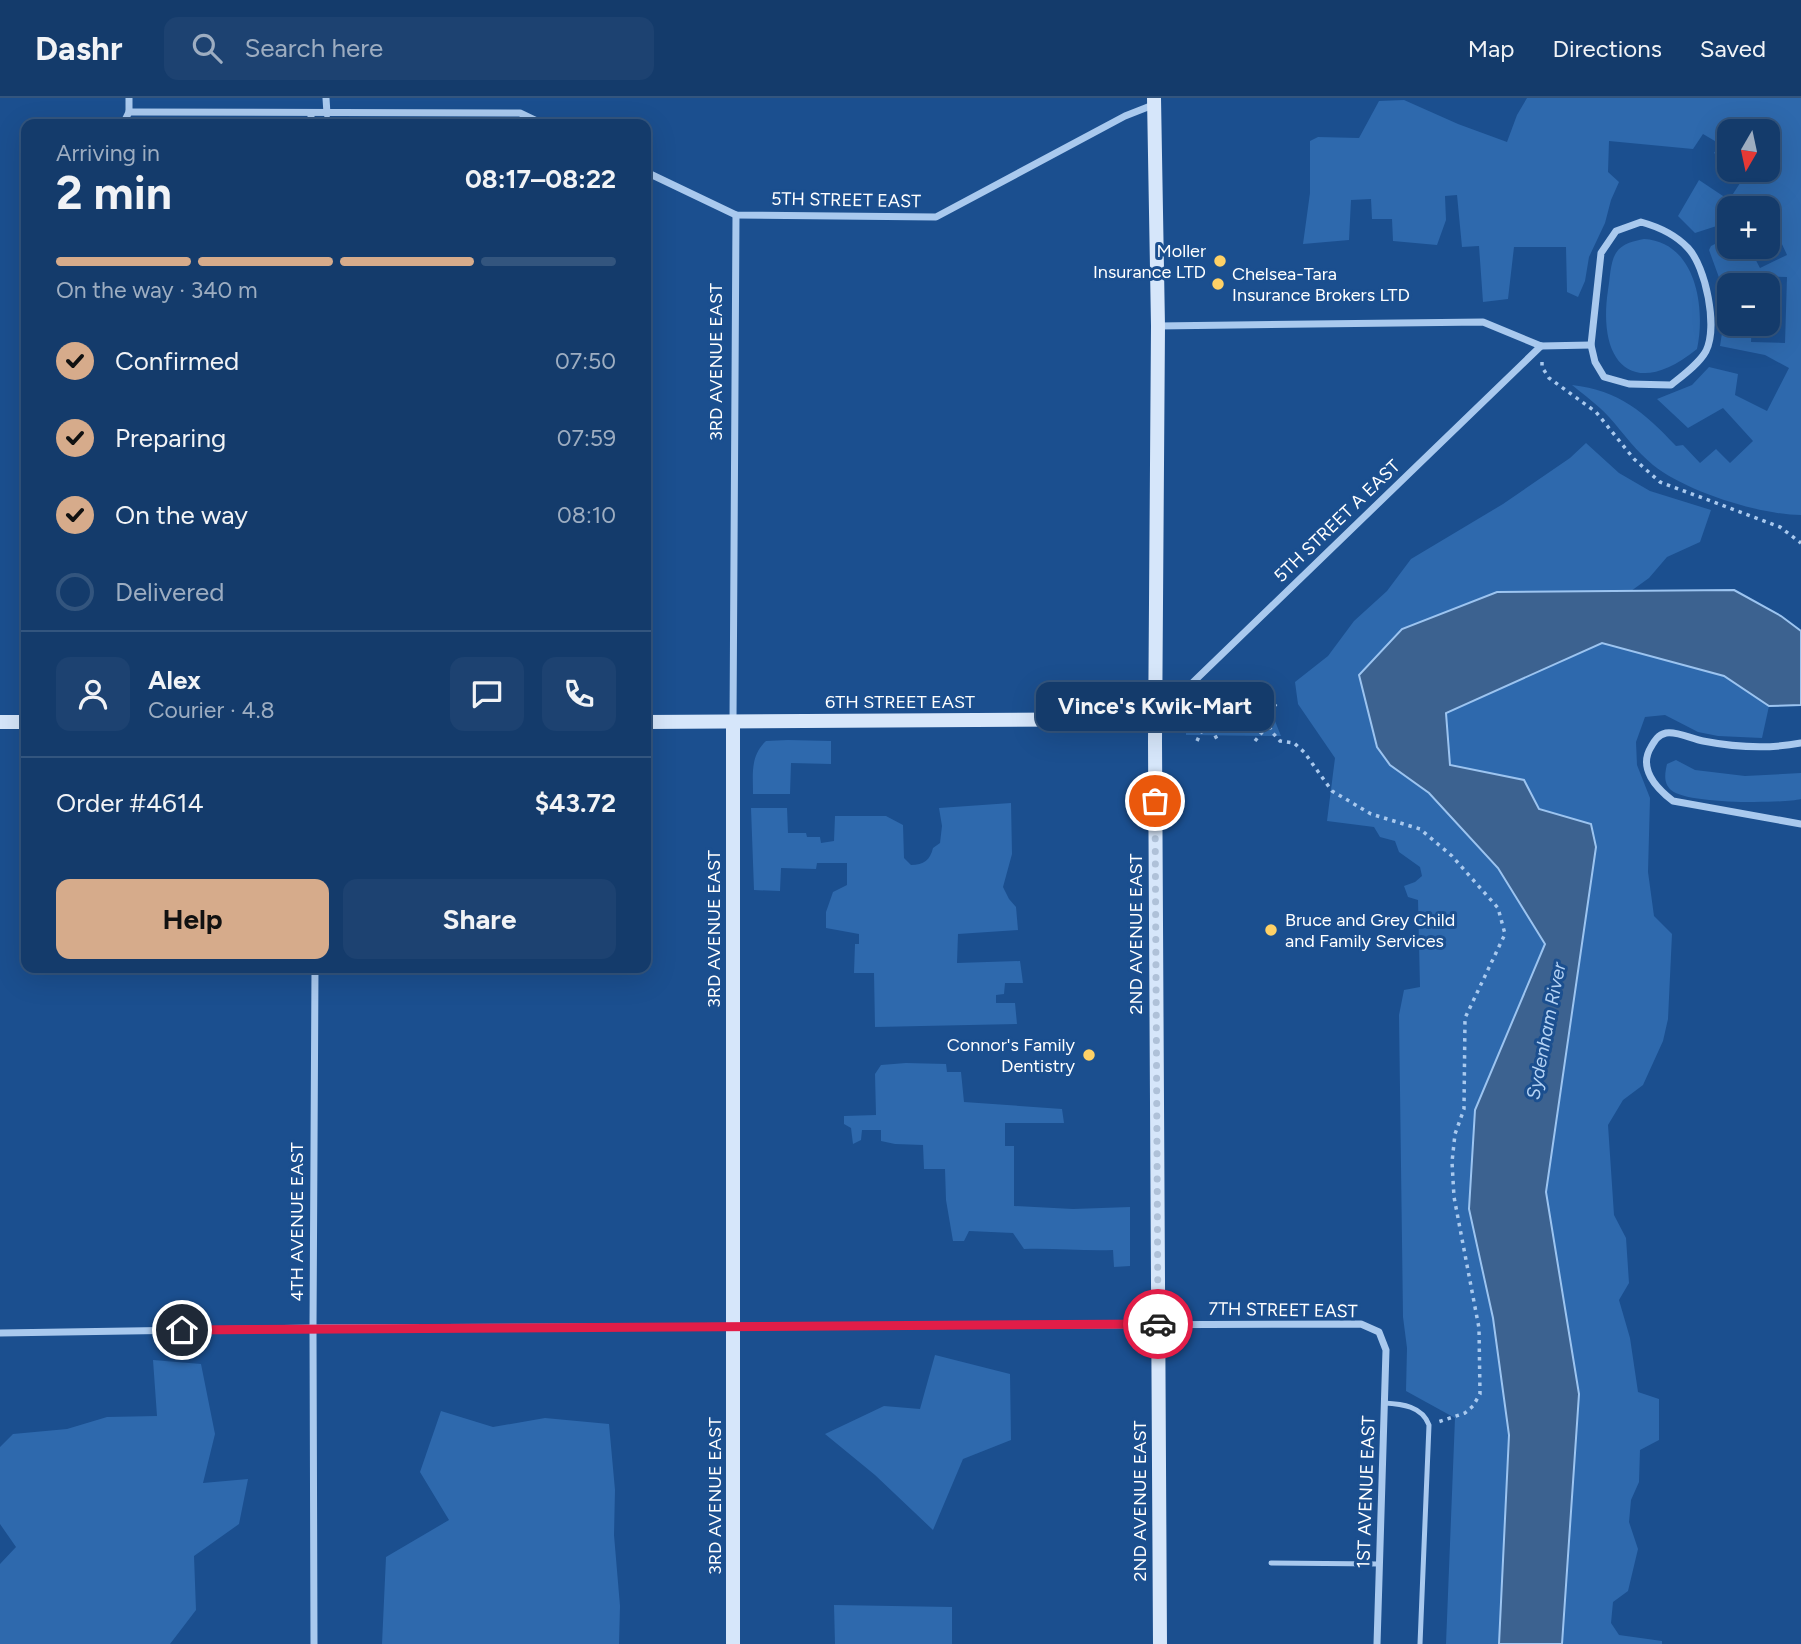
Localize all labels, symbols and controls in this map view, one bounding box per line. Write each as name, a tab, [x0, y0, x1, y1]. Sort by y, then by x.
search box	[164, 17, 654, 80]
text: Dashr	[35, 29, 122, 68]
icon: search	[188, 29, 226, 67]
text: Search here	[244, 32, 383, 64]
text: Map	[1468, 34, 1514, 63]
text: Directions	[1552, 34, 1662, 63]
text: Saved	[1700, 34, 1766, 63]
north arrow	[1717, 119, 1780, 182]
map controls	[1717, 119, 1780, 336]
text: Arriving in	[56, 139, 160, 167]
text: 08:17–08:22	[465, 163, 616, 195]
text: 2 min	[56, 165, 172, 221]
street label: 5TH STREET EAST	[771, 188, 921, 212]
button: +	[1717, 196, 1780, 259]
place label: Moller Insurance LTD	[1093, 240, 1206, 283]
marker: Moller Insurance LTD	[1212, 253, 1228, 269]
place label: Chelsea-Tara Insurance Brokers LTD	[1232, 263, 1410, 306]
button: −	[1717, 273, 1780, 336]
text: On the way · 340 m	[56, 276, 258, 304]
marker: Chelsea-Tara Insurance Brokers LTD	[1210, 276, 1226, 292]
street label: 3RD AVENUE EAST	[705, 283, 727, 441]
icon: check	[56, 342, 94, 380]
text: Confirmed	[115, 345, 239, 377]
text: 07:50	[555, 347, 616, 375]
icon: check	[56, 419, 94, 457]
text: Preparing	[115, 422, 226, 454]
text: 07:59	[557, 424, 616, 452]
street label: 5TH STREET A EAST	[1269, 455, 1405, 587]
icon: check	[56, 496, 94, 534]
text: On the way	[115, 499, 248, 531]
text: 08:10	[557, 501, 616, 529]
text: Delivered	[115, 576, 224, 608]
button: person	[56, 657, 130, 731]
button: chat	[450, 657, 524, 731]
button: phone	[542, 657, 616, 731]
text: Alex	[148, 664, 201, 696]
callout: Vince's Kwik-Mart	[1036, 682, 1274, 731]
street label: 6TH STREET EAST	[825, 691, 975, 713]
text: Vince's Kwik-Mart	[1058, 692, 1252, 720]
text: Courier · 4.8	[148, 696, 275, 724]
pin	[1125, 771, 1185, 831]
icon: bag	[1136, 782, 1174, 820]
text: Order #4614	[56, 787, 204, 819]
text: $43.72	[535, 787, 616, 819]
street label: 3RD AVENUE EAST	[703, 850, 725, 1008]
street label: 2ND AVENUE EAST	[1125, 853, 1147, 1014]
button: Help	[56, 879, 329, 959]
button: Share	[343, 879, 616, 959]
place label: Bruce and Grey Child and Family Services	[1285, 909, 1455, 952]
marker: Bruce and Grey Child and Family Services	[1263, 922, 1279, 938]
water label: Sydenham River	[1521, 960, 1571, 1101]
place label: Connor's Family Dentistry	[947, 1034, 1076, 1077]
marker: Connor's Family Dentistry	[1081, 1047, 1097, 1063]
street label: 4TH AVENUE EAST	[286, 1142, 308, 1302]
courier	[1123, 1289, 1193, 1359]
street label: 7TH STREET EAST	[1208, 1298, 1358, 1322]
pin	[152, 1300, 212, 1360]
icon: car	[1139, 1305, 1177, 1343]
icon: home	[163, 1311, 201, 1349]
street label: 1ST AVENUE EAST	[1352, 1415, 1380, 1569]
street label: 3RD AVENUE EAST	[704, 1417, 726, 1575]
street label: 2ND AVENUE EAST	[1129, 1420, 1151, 1581]

